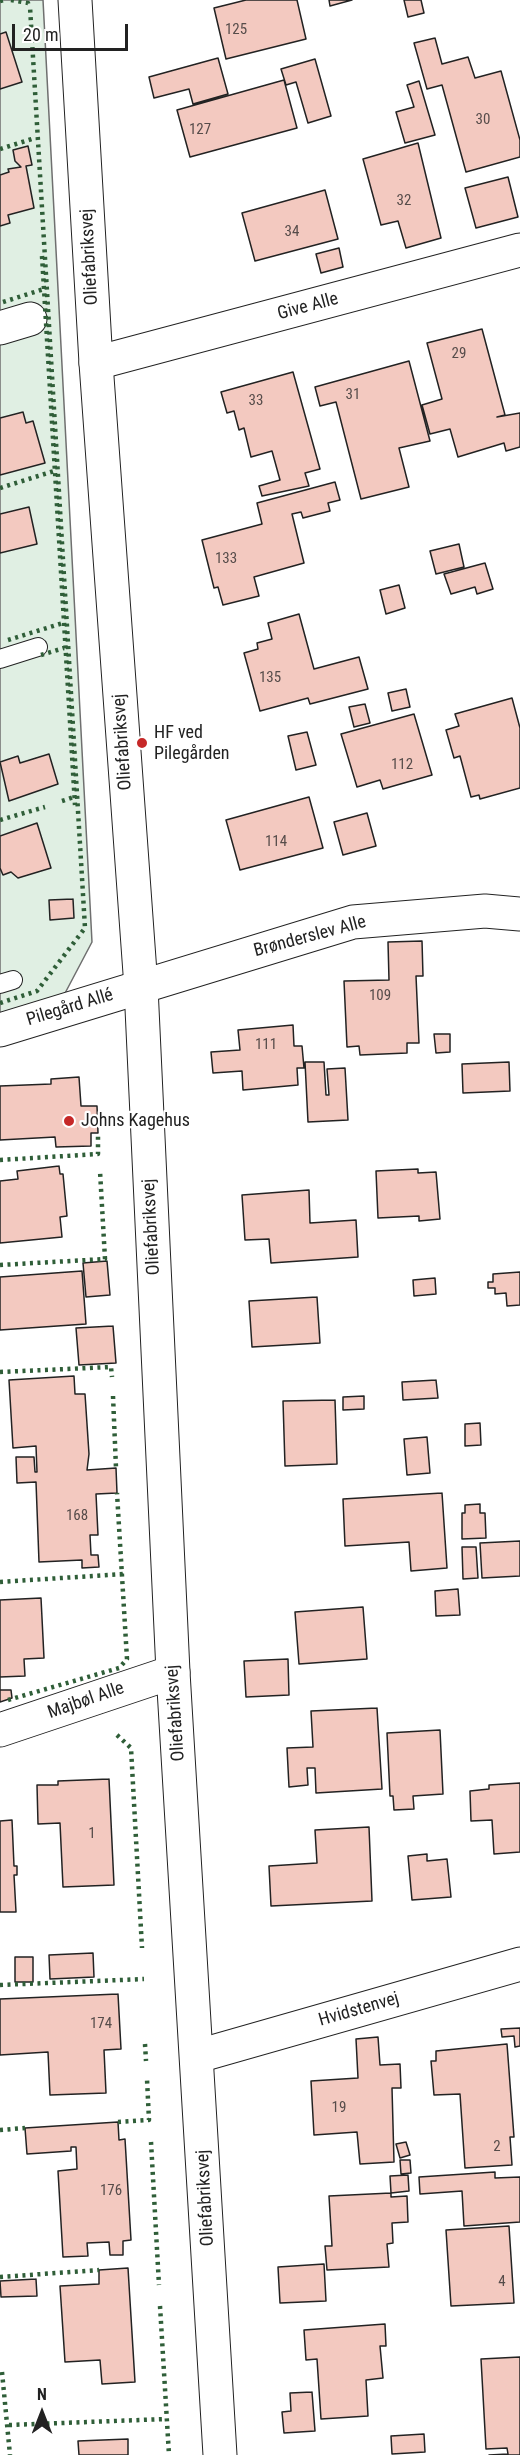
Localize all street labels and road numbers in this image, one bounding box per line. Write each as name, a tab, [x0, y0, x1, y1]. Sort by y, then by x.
street label: Oliefabriksvej	[77, 208, 103, 306]
street label: Give Alle	[275, 289, 341, 325]
street label: Oliefabriksvej	[109, 693, 137, 791]
street label: Brønderslev Alle	[251, 912, 369, 962]
street label: Pilegård Allé	[24, 985, 116, 1031]
street label: Oliefabriksvej	[139, 1178, 165, 1276]
street label: Oliefabriksvej	[162, 1664, 190, 1762]
street label: Majbøl Alle	[45, 1678, 127, 1724]
street label: Hvidstenvej	[316, 1988, 402, 2032]
street label: Oliefabriksvej	[193, 2149, 219, 2247]

